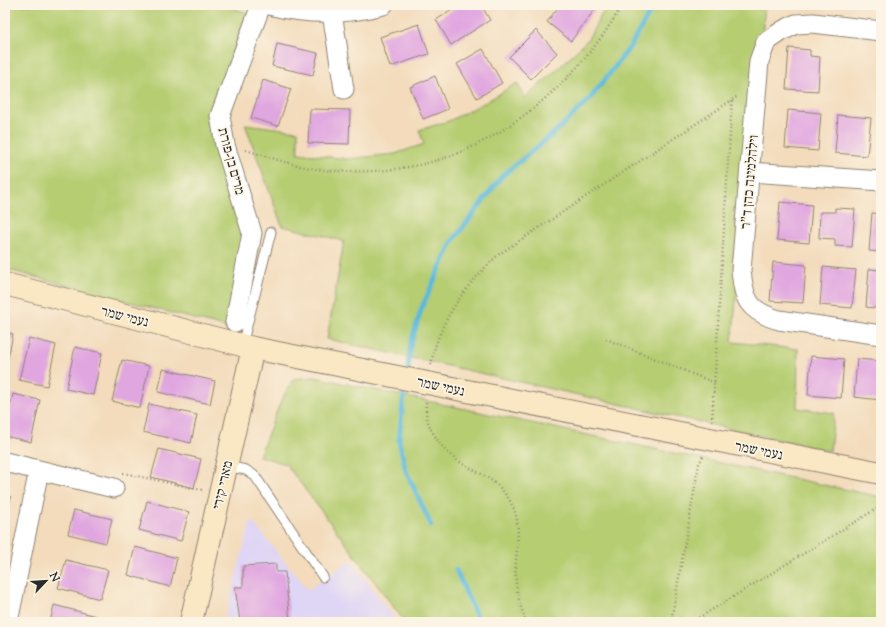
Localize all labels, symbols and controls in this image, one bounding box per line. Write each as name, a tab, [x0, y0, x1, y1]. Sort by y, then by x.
street label: מרים בן-פורת	[212, 126, 249, 197]
street label: וילהלמינה כהן ד"ר	[737, 134, 765, 230]
street label: נעמי שמר	[99, 302, 150, 334]
street label: נעמי שמר	[415, 373, 466, 403]
street label: נעמי שמר	[733, 438, 784, 466]
street label: מארי קירי	[209, 459, 239, 512]
north arrow	[26, 561, 66, 601]
text: N	[45, 569, 63, 585]

